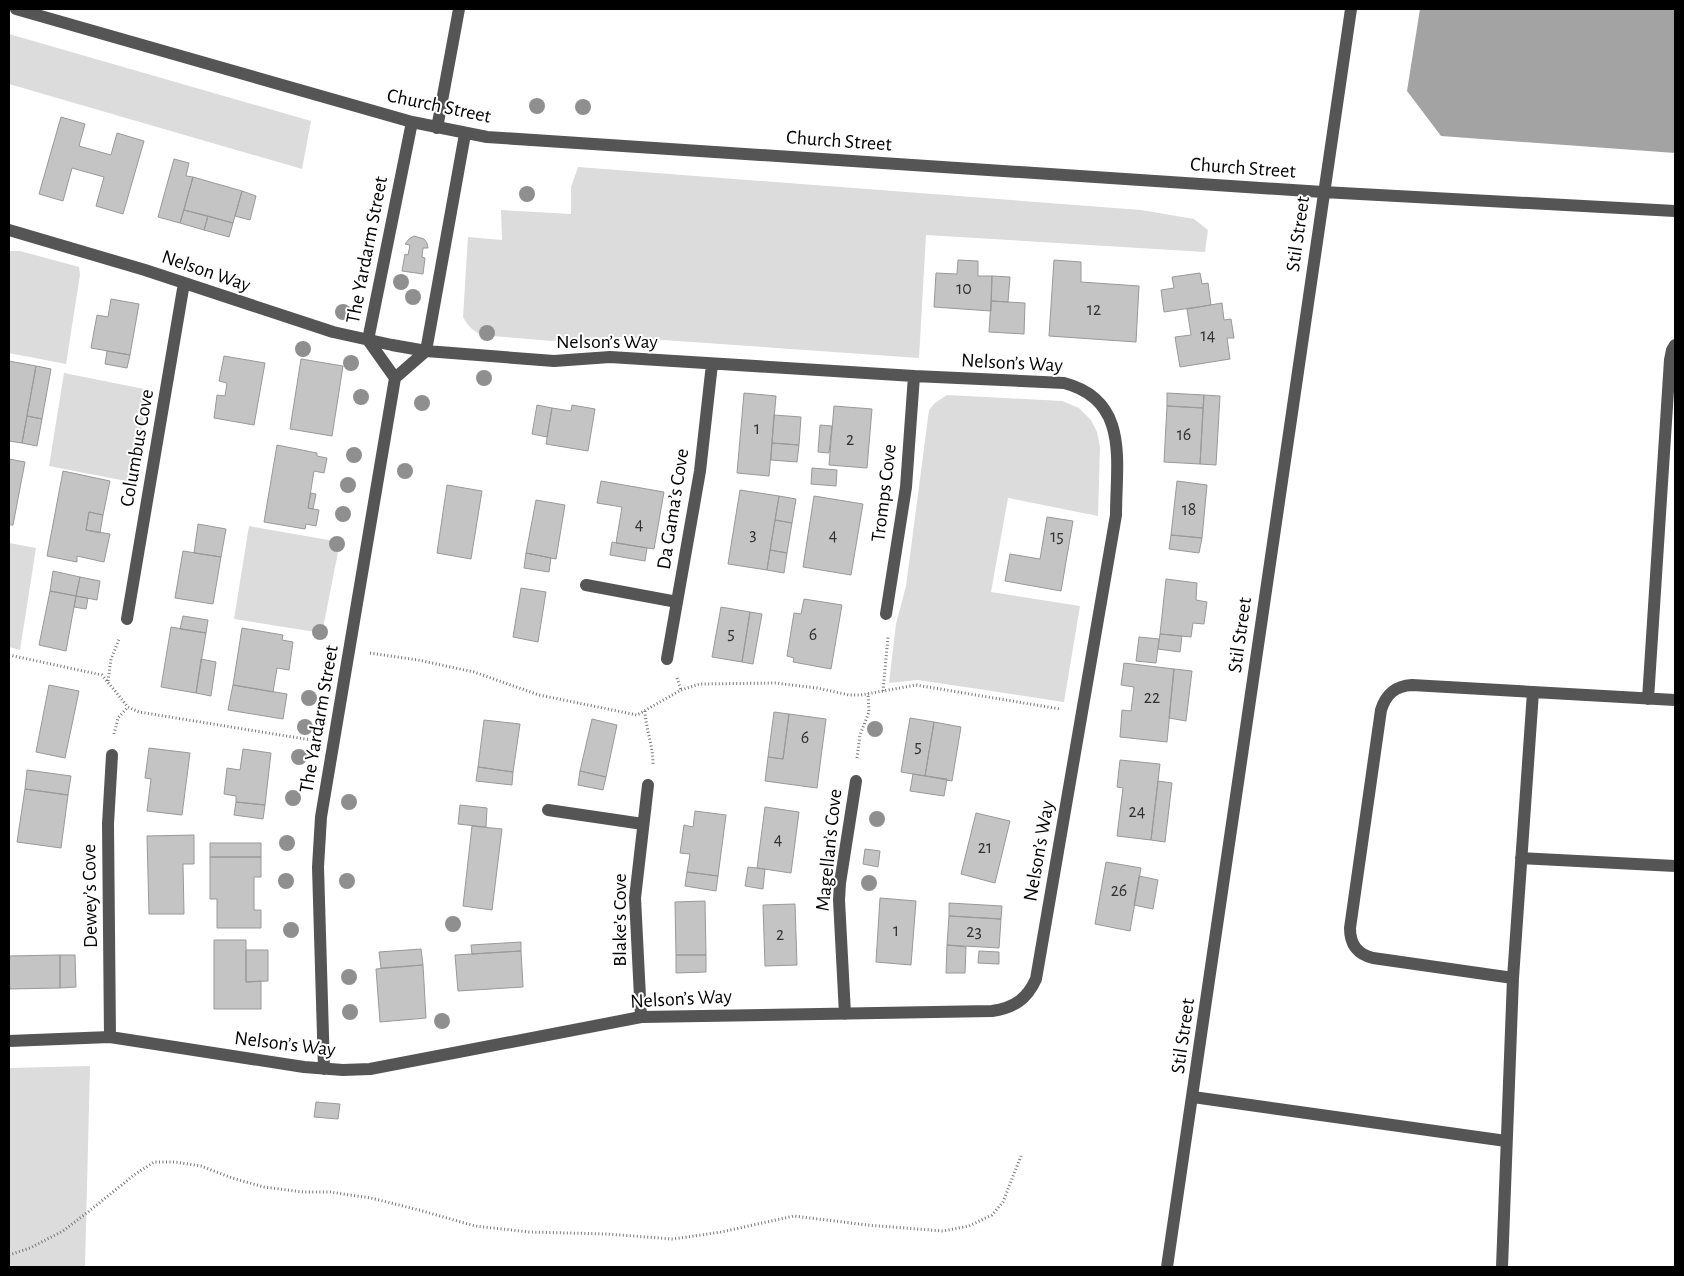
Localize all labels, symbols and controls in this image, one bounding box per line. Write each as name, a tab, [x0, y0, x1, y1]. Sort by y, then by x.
street label: Church Street	[385, 85, 493, 127]
street label: Church Street	[786, 127, 893, 155]
street label: Church Street	[1190, 154, 1297, 182]
street label: The Yardarm Street	[343, 174, 391, 325]
street label: Stil Street	[1283, 194, 1313, 273]
street label: Nelson Way	[159, 247, 253, 296]
house number: 10	[956, 280, 972, 298]
house number: 12	[1087, 301, 1101, 319]
house number: 14	[1201, 327, 1216, 345]
street label: Nelson’s Way	[556, 332, 658, 352]
street label: Nelson’s Way	[961, 350, 1064, 376]
street label: Columbus Cove	[117, 388, 157, 508]
house number: 1	[754, 420, 760, 438]
house number: 16	[1177, 426, 1191, 444]
house number: 2	[846, 431, 854, 449]
street label: Tromps Cove	[868, 443, 900, 543]
street label: Da Gama’s Cove	[654, 447, 692, 571]
house number: 18	[1182, 501, 1196, 519]
house number: 4	[635, 516, 644, 534]
house number: 3	[749, 526, 757, 544]
house number: 4	[829, 527, 838, 545]
house number: 15	[1050, 528, 1064, 546]
street label: Stil Street	[1225, 595, 1255, 674]
house number: 5	[727, 625, 735, 643]
house number: 6	[809, 626, 817, 644]
street label: The Yardarm Street	[296, 643, 342, 794]
house number: 22	[1144, 689, 1160, 707]
house number: 6	[801, 729, 809, 747]
house number: 5	[914, 738, 922, 756]
street label: Magellan’s Cove	[813, 788, 845, 912]
street label: Nelson’s Way	[1020, 799, 1058, 903]
house number: 24	[1129, 803, 1146, 821]
house number: 4	[774, 831, 783, 849]
house number: 21	[978, 839, 992, 857]
street label: Dewey’s Cove	[79, 844, 101, 948]
street label: Blake’s Cove	[610, 873, 630, 967]
house number: 26	[1111, 882, 1127, 900]
house number: 1	[893, 922, 899, 940]
house number: 23	[966, 923, 982, 941]
house number: 2	[776, 926, 784, 944]
street label: Nelson’s Way	[630, 986, 733, 1012]
street label: Stil Street	[1168, 996, 1198, 1075]
street label: Nelson’s Way	[233, 1028, 337, 1060]

